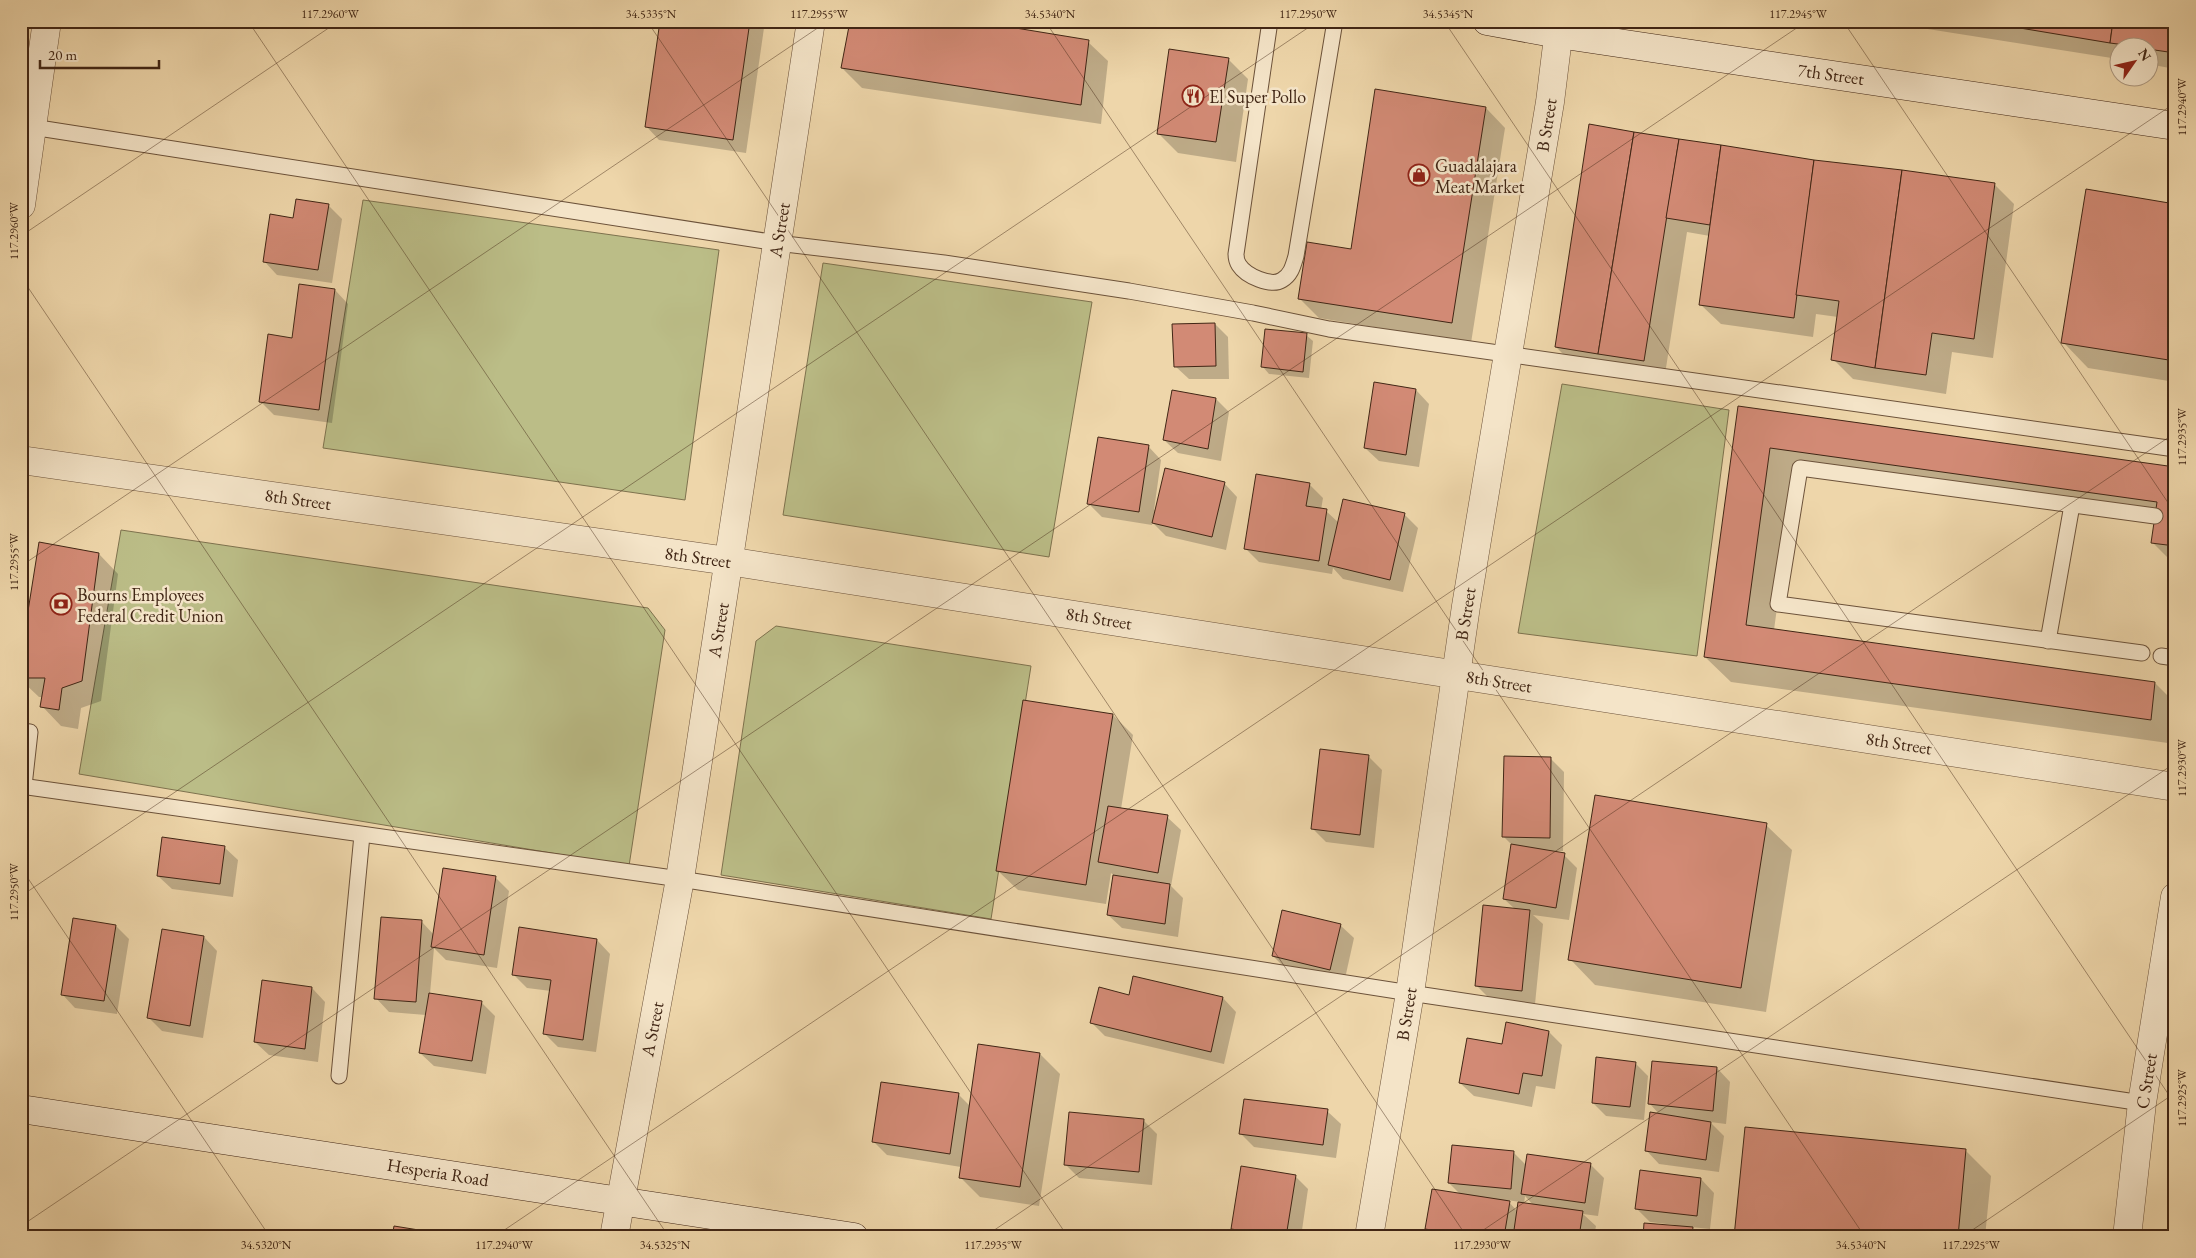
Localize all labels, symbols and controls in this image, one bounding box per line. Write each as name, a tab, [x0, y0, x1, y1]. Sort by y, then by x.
text: 117.2960°W	[301, 6, 360, 22]
text: 34.5335°N	[626, 6, 677, 22]
text: 117.2955°W	[790, 6, 849, 22]
text: 34.5340°N	[1025, 6, 1076, 22]
text: 117.2950°W	[1279, 6, 1338, 22]
text: 34.5345°N	[1423, 6, 1474, 22]
text: 117.2945°W	[1769, 6, 1828, 22]
scale bar	[40, 38, 159, 70]
north arrow	[2108, 38, 2158, 88]
text: 20 m	[48, 45, 77, 64]
text: N	[2134, 45, 2156, 65]
street label: 7th Street	[1796, 58, 1866, 90]
text: 117.2940°W	[2174, 77, 2190, 136]
restaurant icon: El Super Pollo	[1181, 84, 1205, 108]
place label: El Super Pollo	[1209, 85, 1306, 108]
street label: B Street	[1530, 96, 1562, 153]
place label: Guadalajara Meat Market	[1435, 154, 1525, 198]
shop icon: Guadalajara Meat Market	[1407, 163, 1431, 187]
street label: A Street	[763, 200, 795, 260]
text: 117.2960°W	[6, 201, 22, 260]
text: 117.2935°W	[2174, 407, 2190, 466]
street label: 8th Street	[263, 483, 333, 515]
text: 117.2955°W	[6, 532, 22, 591]
street label: 8th Street	[663, 541, 733, 573]
place label: Bourns Employees Federal Credit Union	[77, 583, 224, 627]
street label: B Street	[1449, 585, 1481, 642]
bank icon: Bourns Employees Federal Credit Union	[49, 592, 73, 616]
street label: A Street	[702, 600, 734, 660]
street label: 8th Street	[1064, 601, 1134, 635]
street label: 8th Street	[1464, 664, 1534, 698]
street label: 8th Street	[1864, 726, 1934, 760]
text: 117.2930°W	[2174, 738, 2190, 797]
text: 117.2950°W	[6, 862, 22, 921]
street label: B Street	[1390, 985, 1422, 1042]
street label: A Street	[635, 999, 669, 1059]
street label: C Street	[2130, 1051, 2162, 1110]
text: 117.2925°W	[2174, 1068, 2190, 1127]
street label: Hesperia Road	[386, 1153, 491, 1192]
text: 34.5320°N	[241, 1237, 292, 1253]
text: 117.2940°W	[475, 1237, 534, 1253]
text: 34.5325°N	[640, 1237, 691, 1253]
text: 117.2935°W	[964, 1237, 1023, 1253]
text: 117.2930°W	[1453, 1237, 1512, 1253]
text: 34.5340°N	[1836, 1237, 1887, 1253]
text: 117.2925°W	[1942, 1237, 2001, 1253]

